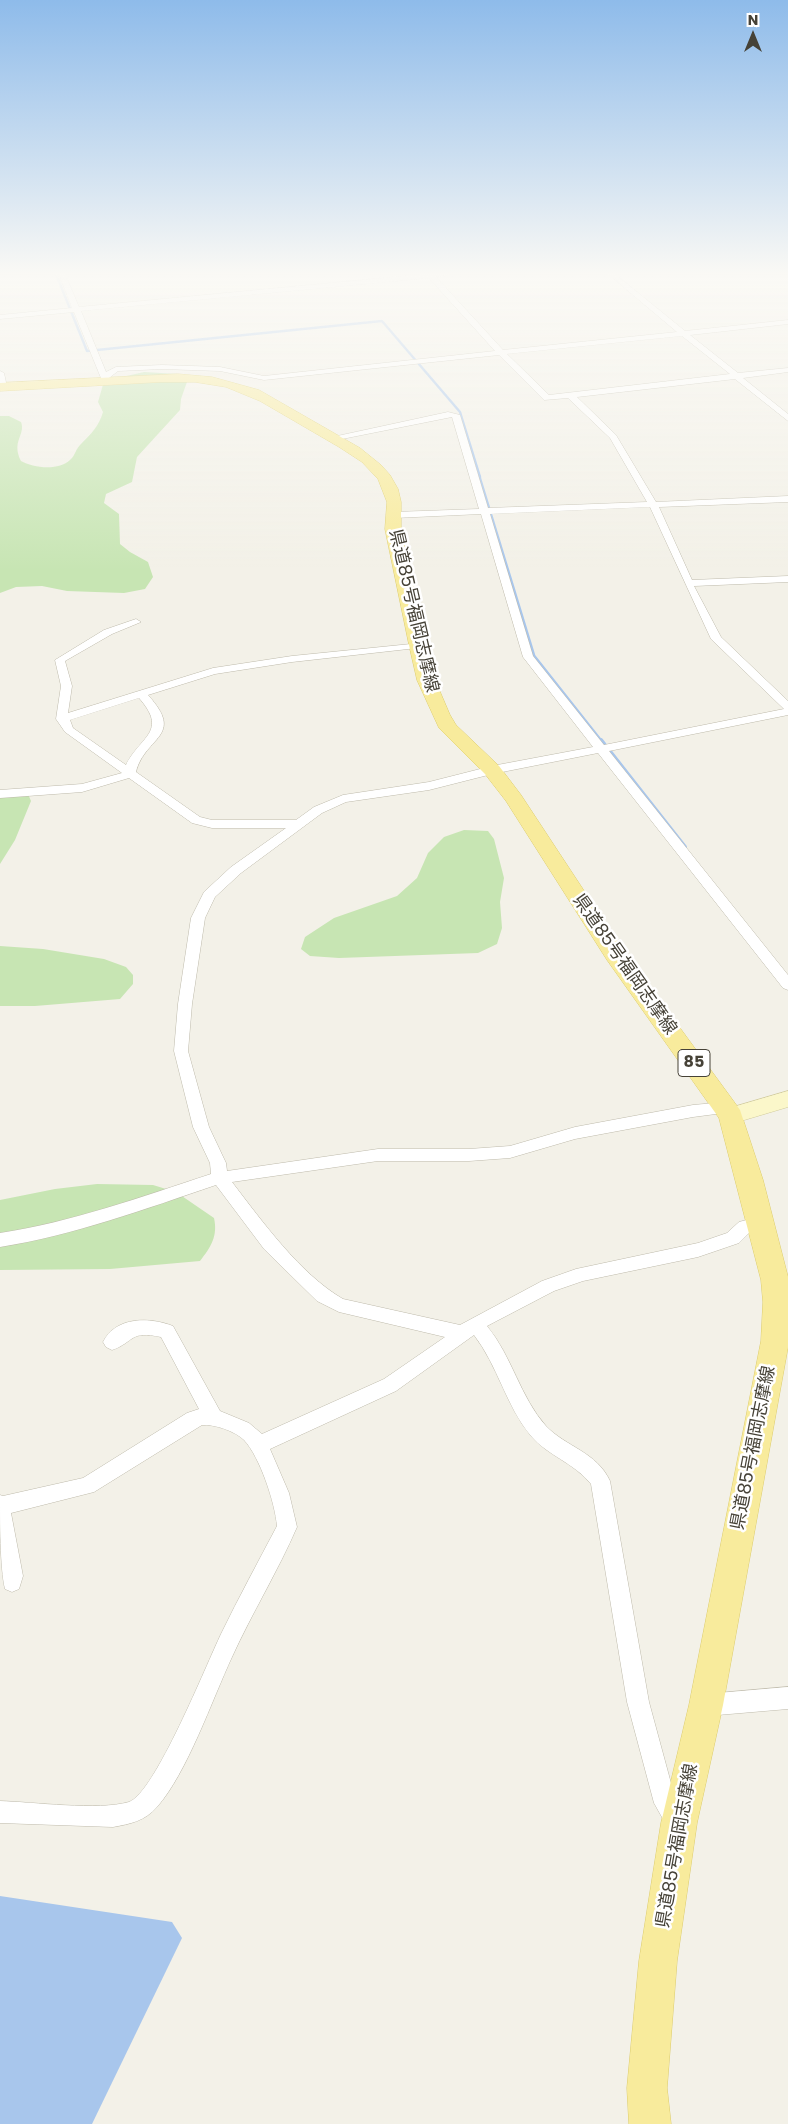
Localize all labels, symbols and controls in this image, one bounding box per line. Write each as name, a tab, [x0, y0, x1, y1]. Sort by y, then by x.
north arrow	[728, 10, 778, 60]
text: N	[748, 10, 758, 30]
street label: 県道85号福岡志摩線	[384, 527, 442, 695]
street label: 県道85号福岡志摩線	[567, 891, 681, 1039]
road number: 85	[678, 1050, 710, 1076]
street label: 県道85号福岡志摩線	[727, 1364, 781, 1532]
street label: 県道85号福岡志摩線	[653, 1762, 703, 1930]

